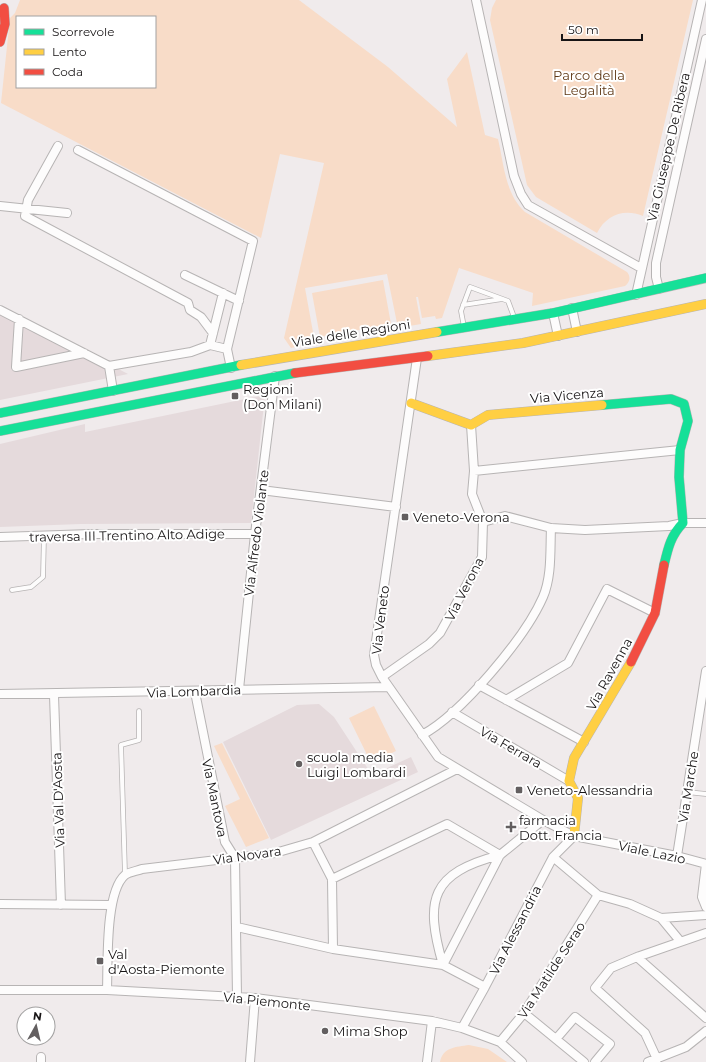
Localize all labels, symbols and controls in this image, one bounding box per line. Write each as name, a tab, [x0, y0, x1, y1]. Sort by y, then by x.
legend	[16, 16, 156, 88]
scale bar	[562, 16, 642, 42]
text: 50 m	[568, 22, 599, 37]
text: Scorrevole	[52, 24, 114, 39]
text: Lento	[52, 44, 87, 59]
text: Coda	[52, 64, 83, 79]
park label: Parco della Legalità	[553, 67, 625, 98]
street label: Via Giuseppe De Ribera	[643, 71, 693, 223]
street label: Viale delle Regioni	[291, 316, 411, 350]
place label: Regioni (Don Milani)	[243, 381, 322, 412]
street label: Via Vicenza	[529, 384, 605, 406]
marker: Regioni (Don Milani)	[230, 391, 240, 401]
street label: Via Alfredo Violante	[240, 469, 272, 597]
place label: Veneto-Verona	[413, 509, 510, 525]
marker: Veneto-Verona	[400, 512, 410, 522]
street label: traversa III Trentino Alto Adige	[29, 525, 225, 545]
street label: Via Verona	[441, 554, 487, 624]
street label: Via Veneto	[368, 585, 392, 655]
street label: Via Ravenna	[583, 635, 635, 713]
street label: Via Lombardia	[147, 681, 241, 701]
street label: Via Ferrara	[477, 723, 545, 771]
place label: scuola media Luigi Lombardi	[307, 749, 406, 780]
street label: Via Marche	[674, 750, 702, 824]
street label: Via Val D'Aosta	[48, 752, 68, 848]
street label: Via Mantova	[199, 757, 231, 839]
marker: scuola media Luigi Lombardi	[294, 759, 304, 769]
place label: Veneto-Alessandria	[527, 782, 653, 798]
marker: Veneto-Alessandria	[514, 785, 524, 795]
place label: farmacia Dott. Francia	[519, 812, 602, 843]
marker: farmacia Dott. Francia	[506, 822, 516, 832]
street label: Viale Lazio	[617, 837, 687, 867]
street label: Via Novara	[212, 842, 282, 868]
street label: Via Alessandria	[486, 883, 544, 977]
street label: Via Matilde Serao	[514, 919, 588, 1021]
place label: Val d'Aosta-Piemonte	[108, 946, 225, 977]
marker: Val d'Aosta-Piemonte	[95, 956, 105, 966]
street label: Via Piemonte	[223, 988, 312, 1014]
north arrow	[16, 1006, 56, 1046]
text: N	[32, 1009, 43, 1024]
place label: Mima Shop	[333, 1023, 408, 1039]
marker: Mima Shop	[320, 1026, 330, 1036]

